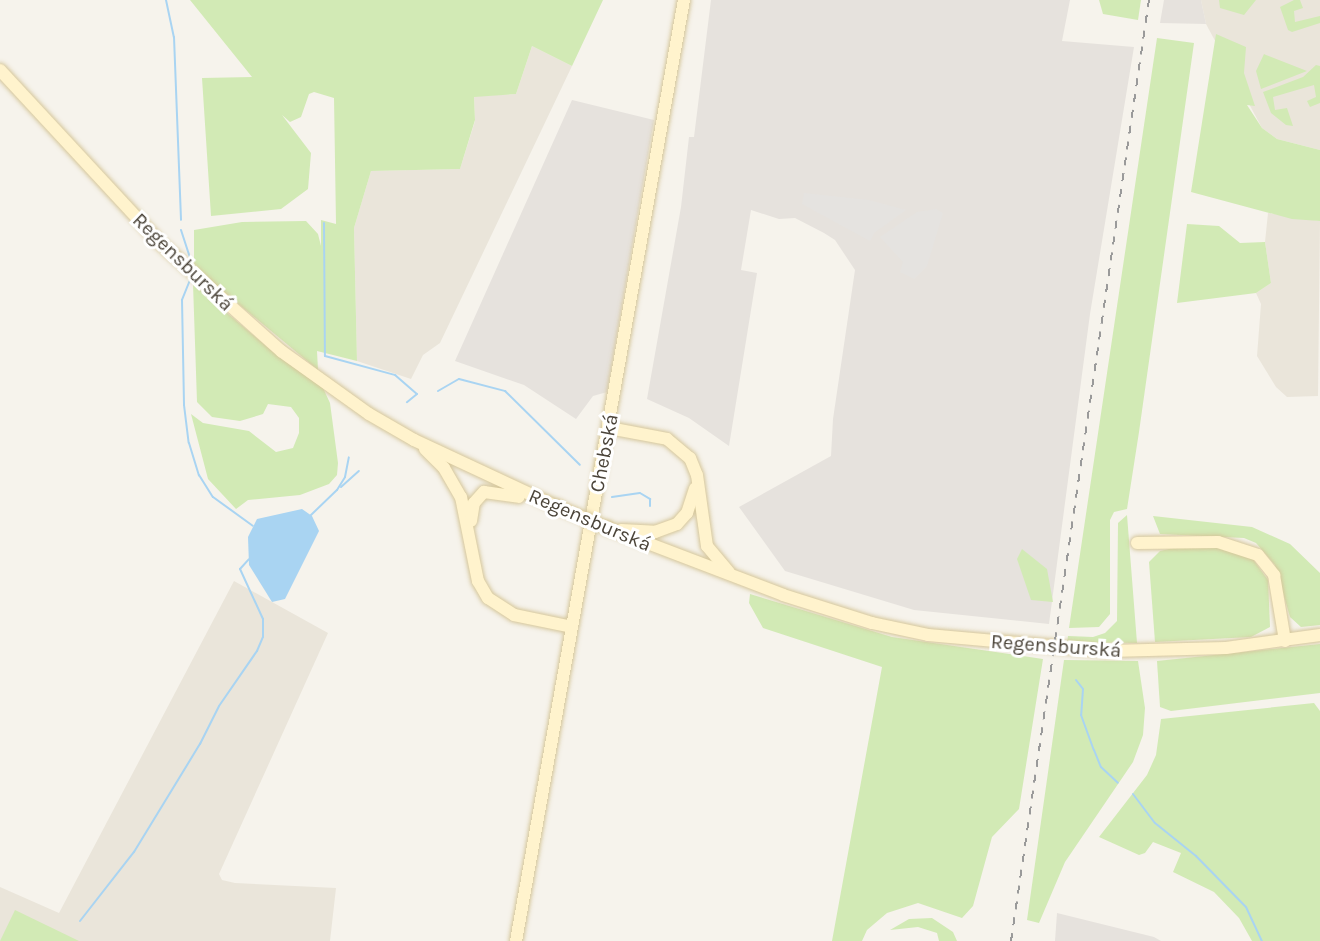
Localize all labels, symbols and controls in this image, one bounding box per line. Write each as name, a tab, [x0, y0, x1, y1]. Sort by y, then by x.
street label: Regensburská	[128, 208, 238, 316]
street label: Chebská	[585, 412, 623, 494]
street label: Regensburská	[525, 483, 655, 557]
street label: Regensburská	[990, 629, 1122, 663]

